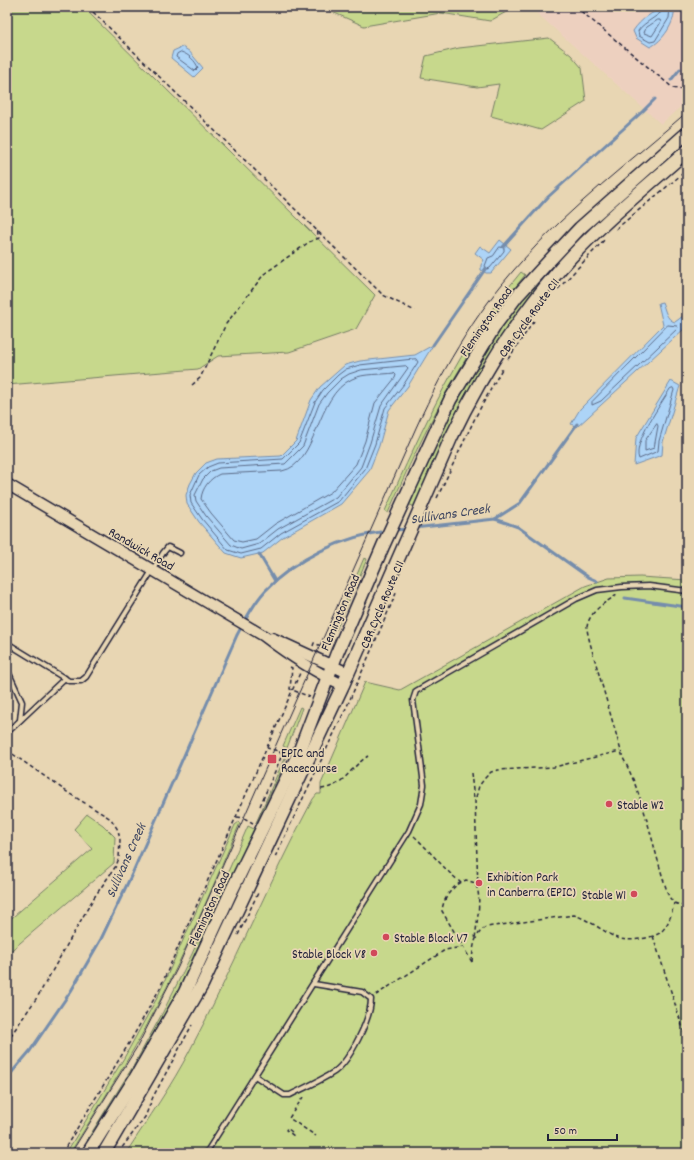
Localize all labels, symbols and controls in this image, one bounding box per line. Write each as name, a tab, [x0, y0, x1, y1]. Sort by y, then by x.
street label: CBR Cycle Route C11	[495, 275, 565, 362]
street label: Flemington Road	[456, 284, 518, 361]
water label: Sullivans Creek	[409, 499, 492, 530]
street label: Randwick Road	[104, 524, 177, 577]
street label: CBR Cycle Route C11	[356, 558, 410, 652]
street label: Flemington Road	[317, 572, 366, 654]
place label: EPIC and Racecourse	[281, 745, 337, 779]
marker: EPIC and Racecourse	[266, 753, 278, 765]
place label: Stable W2	[617, 797, 664, 816]
marker: Stable W2	[604, 799, 614, 809]
water label: Sullivans Creek	[102, 819, 153, 901]
street label: Flemington Road	[184, 868, 236, 950]
place label: Exhibition Park in Canberra (EPIC)	[487, 869, 576, 903]
marker: Exhibition Park in Canberra (EPIC)	[474, 878, 484, 888]
place label: Stable W1	[582, 887, 626, 906]
marker: Stable W1	[629, 889, 639, 899]
place label: Stable Block V7	[394, 930, 468, 949]
marker: Stable Block V7	[381, 932, 391, 942]
place label: Stable Block V8	[292, 946, 366, 965]
marker: Stable Block V8	[369, 948, 379, 958]
scale bar	[548, 1116, 617, 1142]
text: 50 m	[554, 1123, 577, 1140]

